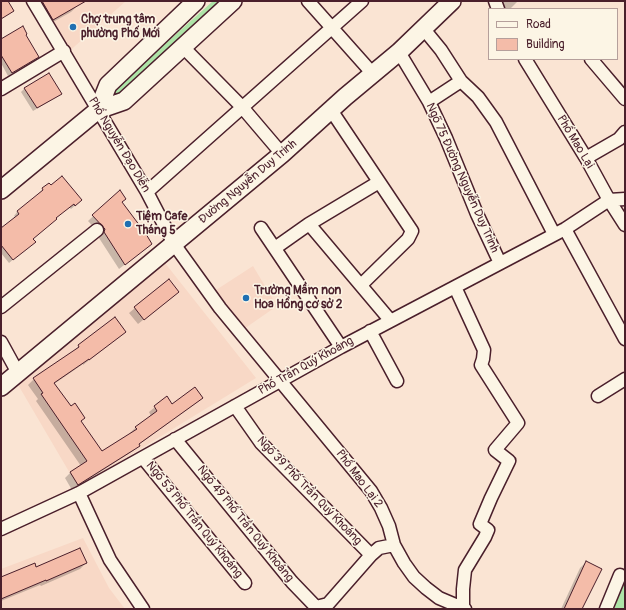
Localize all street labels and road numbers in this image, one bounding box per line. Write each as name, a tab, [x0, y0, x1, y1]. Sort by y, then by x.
street label: Phố Nguyễn Đạo Diễn	[85, 95, 153, 195]
street label: Ngõ 75 Đường Nguyễn Duy Trinh	[422, 101, 502, 255]
street label: Phố Mao Lại	[553, 113, 597, 171]
street label: Đường Nguyễn Duy Trinh	[196, 137, 300, 227]
street label: Phố Trần Quý Khoáng	[256, 334, 356, 398]
street label: Ngõ 39 Phố Trần Quý Khoáng	[253, 434, 365, 548]
street label: Phố Mao Lại 2	[333, 447, 385, 511]
street label: Ngõ 53 Phố Trần Quý Khoáng	[143, 459, 245, 581]
street label: Ngõ 49 Phố Trần Quý Khoáng	[194, 463, 296, 585]

